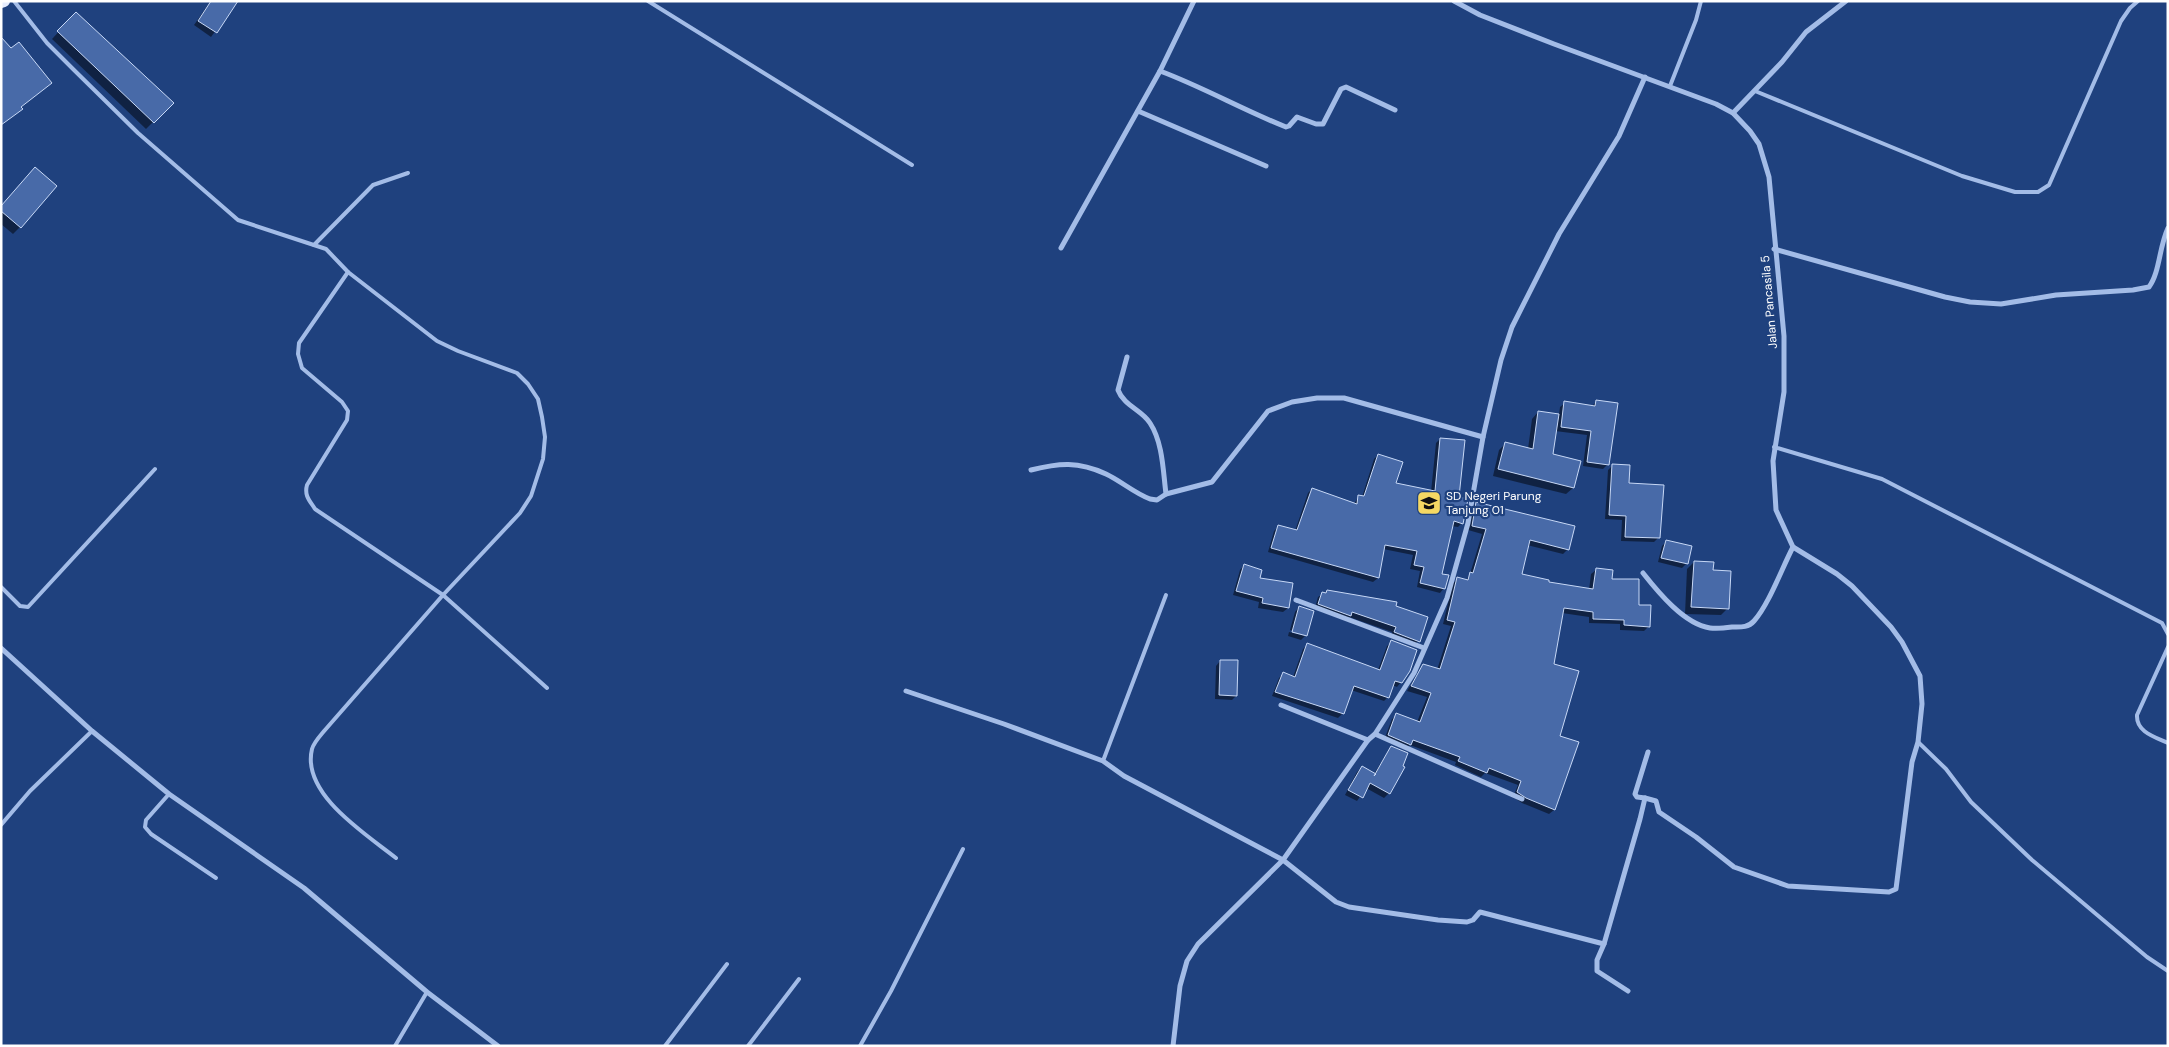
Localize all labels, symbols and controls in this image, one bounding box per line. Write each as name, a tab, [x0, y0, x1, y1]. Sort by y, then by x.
street label: Jalan Pancasila 5	[1757, 255, 1781, 349]
place label: SD Negeri Parung Tanjung 01	[1446, 488, 1542, 518]
school or university icon: SD Negeri Parung Tanjung 01	[1416, 490, 1442, 516]

